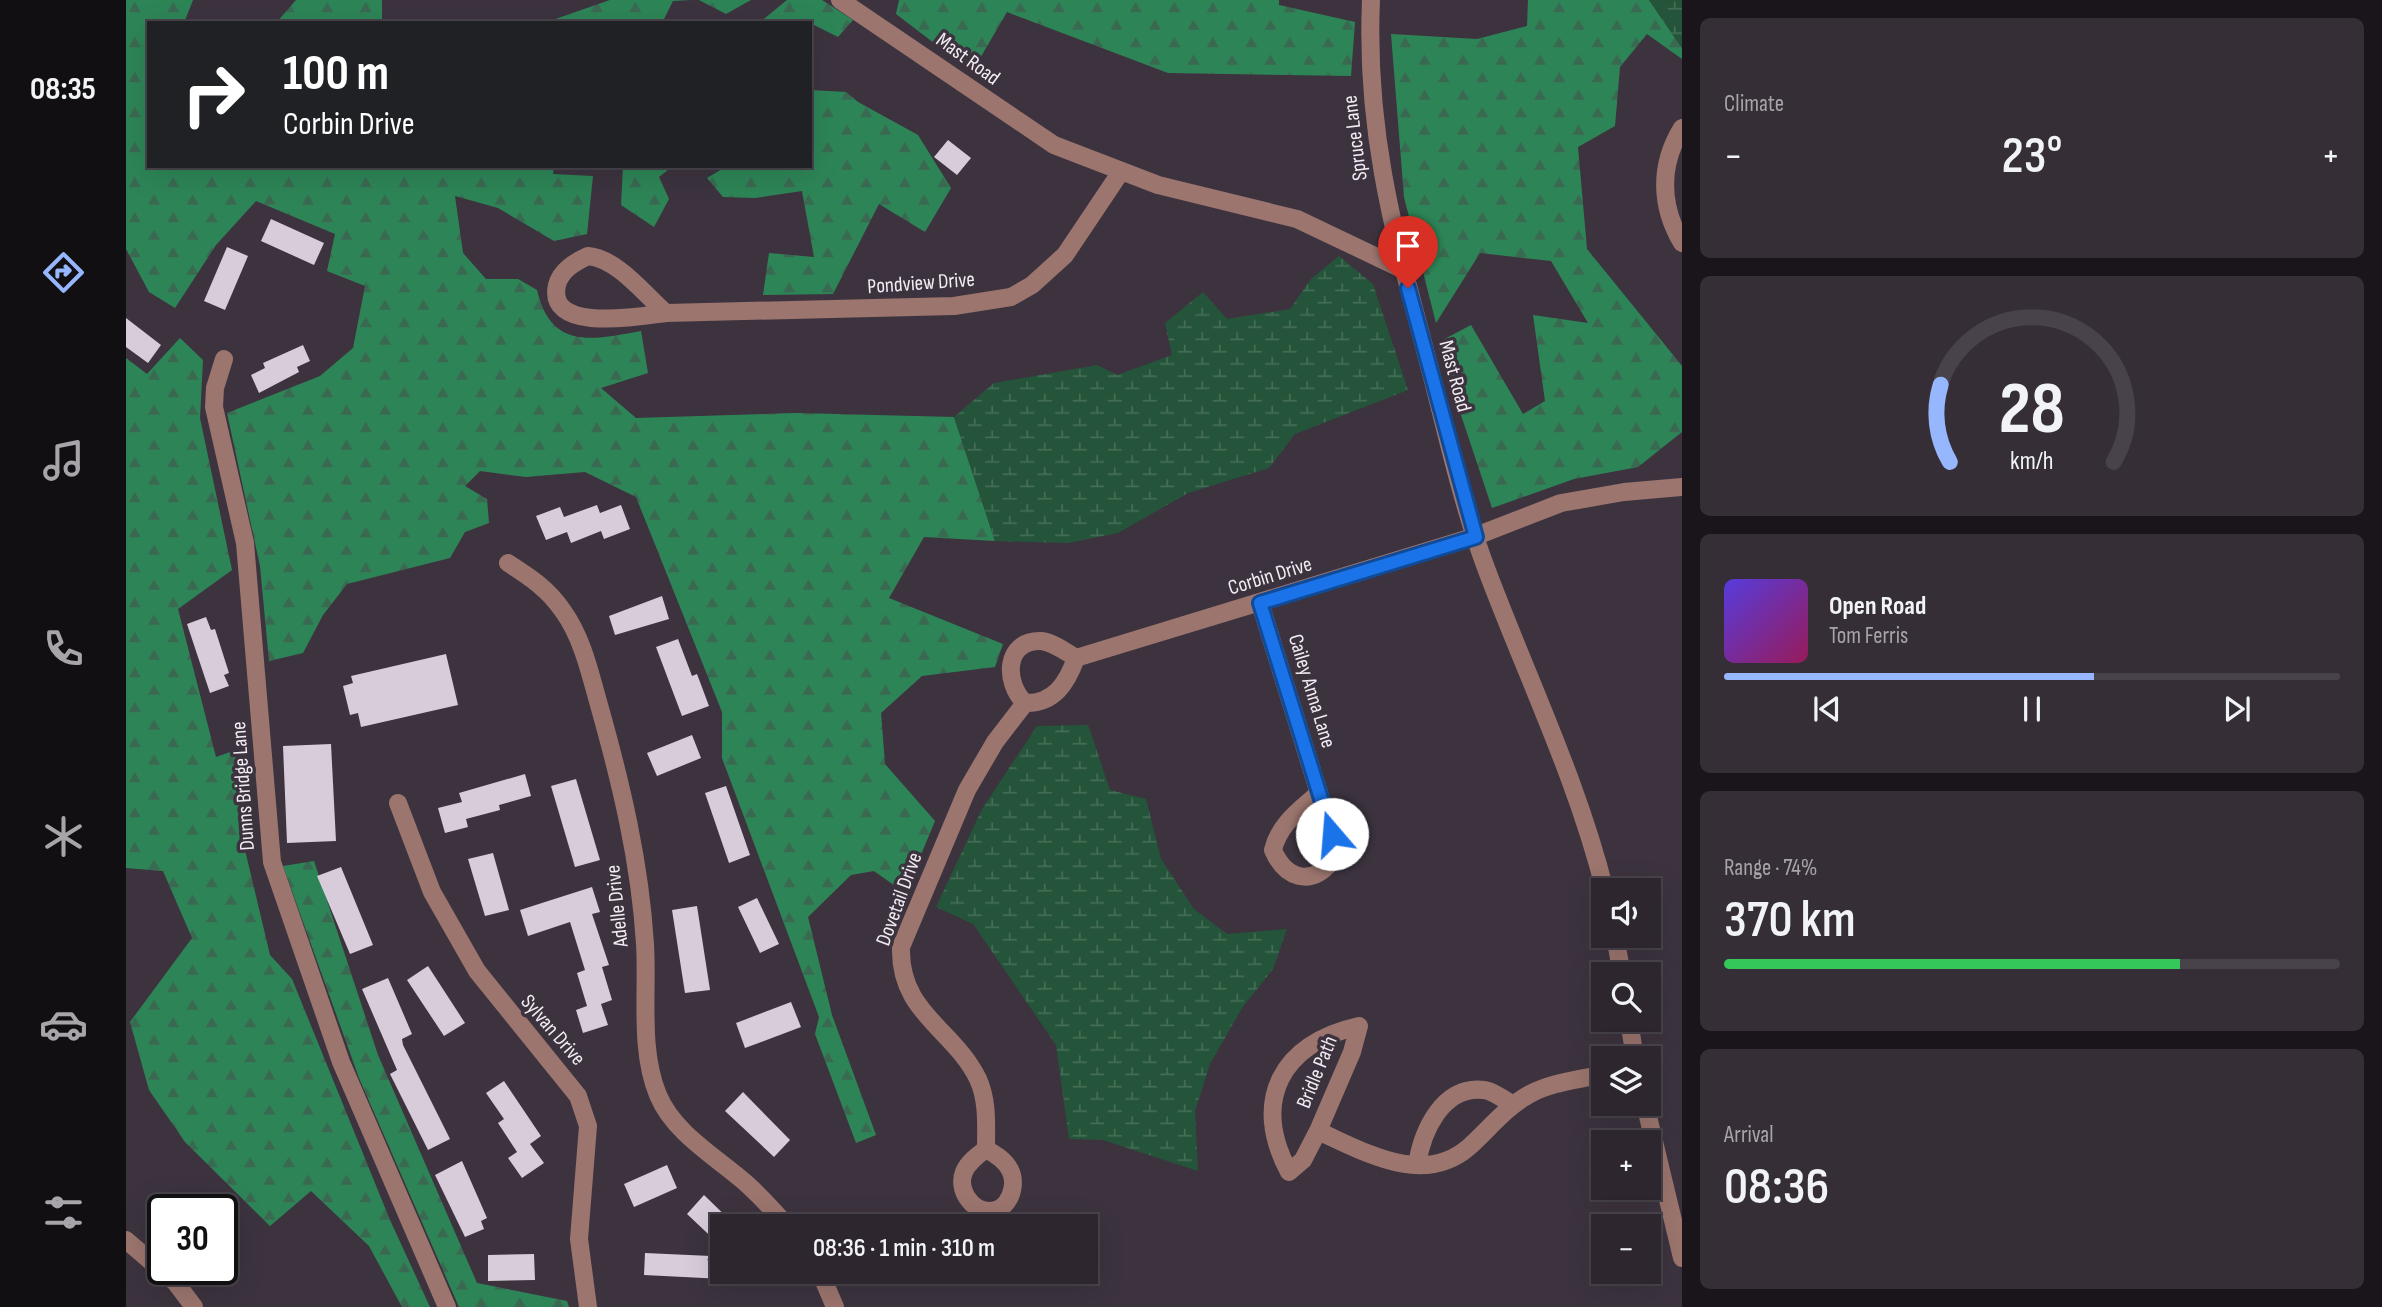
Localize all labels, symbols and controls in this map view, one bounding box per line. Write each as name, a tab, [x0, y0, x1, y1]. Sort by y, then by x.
street label: Mast Road	[931, 27, 1005, 91]
text: 100 m	[283, 45, 389, 104]
icon: right	[168, 49, 259, 140]
text: 08:35	[30, 70, 96, 109]
text: Climate	[1724, 90, 1784, 118]
street label: Spruce Lane	[1337, 94, 1373, 182]
text: Corbin Drive	[283, 105, 415, 144]
text: 23°	[2002, 125, 2062, 188]
text: −	[1724, 134, 1743, 179]
text: +	[2321, 134, 2340, 179]
pin	[1378, 216, 1438, 288]
icon: arrive	[1389, 227, 1427, 265]
icon: directions	[39, 248, 88, 297]
street label: Pondview Drive	[866, 267, 976, 299]
street label: Mast Road	[1434, 338, 1476, 414]
text: 28	[1999, 366, 2065, 454]
icon: music	[39, 436, 88, 485]
text: km/h	[2010, 445, 2054, 476]
street label: Corbin Drive	[1225, 551, 1315, 601]
text: Open Road	[1829, 591, 1926, 622]
text: Tom Ferris	[1829, 622, 1908, 650]
icon: phone	[39, 624, 88, 673]
street label: Cailey Anna Lane	[1283, 631, 1341, 751]
icon: previous	[1808, 690, 1846, 728]
icon: pause	[2013, 690, 2051, 728]
icon: next	[2218, 690, 2256, 728]
street label: Dunns Bridge Lane	[226, 721, 260, 851]
position arrow	[1295, 797, 1369, 871]
icon: climate	[39, 812, 88, 861]
street label: Dovetail Drive	[871, 849, 927, 949]
text: Range · 74%	[1724, 854, 1818, 882]
street label: Adelle Drive	[600, 864, 634, 949]
map controls	[1591, 878, 1661, 1284]
button: sound	[1591, 878, 1661, 948]
text: 370 km	[1724, 889, 1856, 952]
button: search	[1591, 962, 1661, 1032]
street label: Sylvan Drive	[515, 989, 591, 1071]
icon: car	[39, 1000, 88, 1049]
street label: Bridle Path	[1291, 1032, 1343, 1112]
button: layers	[1591, 1046, 1661, 1116]
text: Arrival	[1724, 1121, 1773, 1149]
button: +	[1591, 1130, 1661, 1200]
text: 08:36	[1724, 1156, 1829, 1219]
icon: filters	[39, 1188, 88, 1237]
speed limit sign: 30	[147, 1194, 238, 1285]
button: −	[1591, 1214, 1661, 1284]
text: 08:36 · 1 min · 310 m	[813, 1233, 995, 1264]

